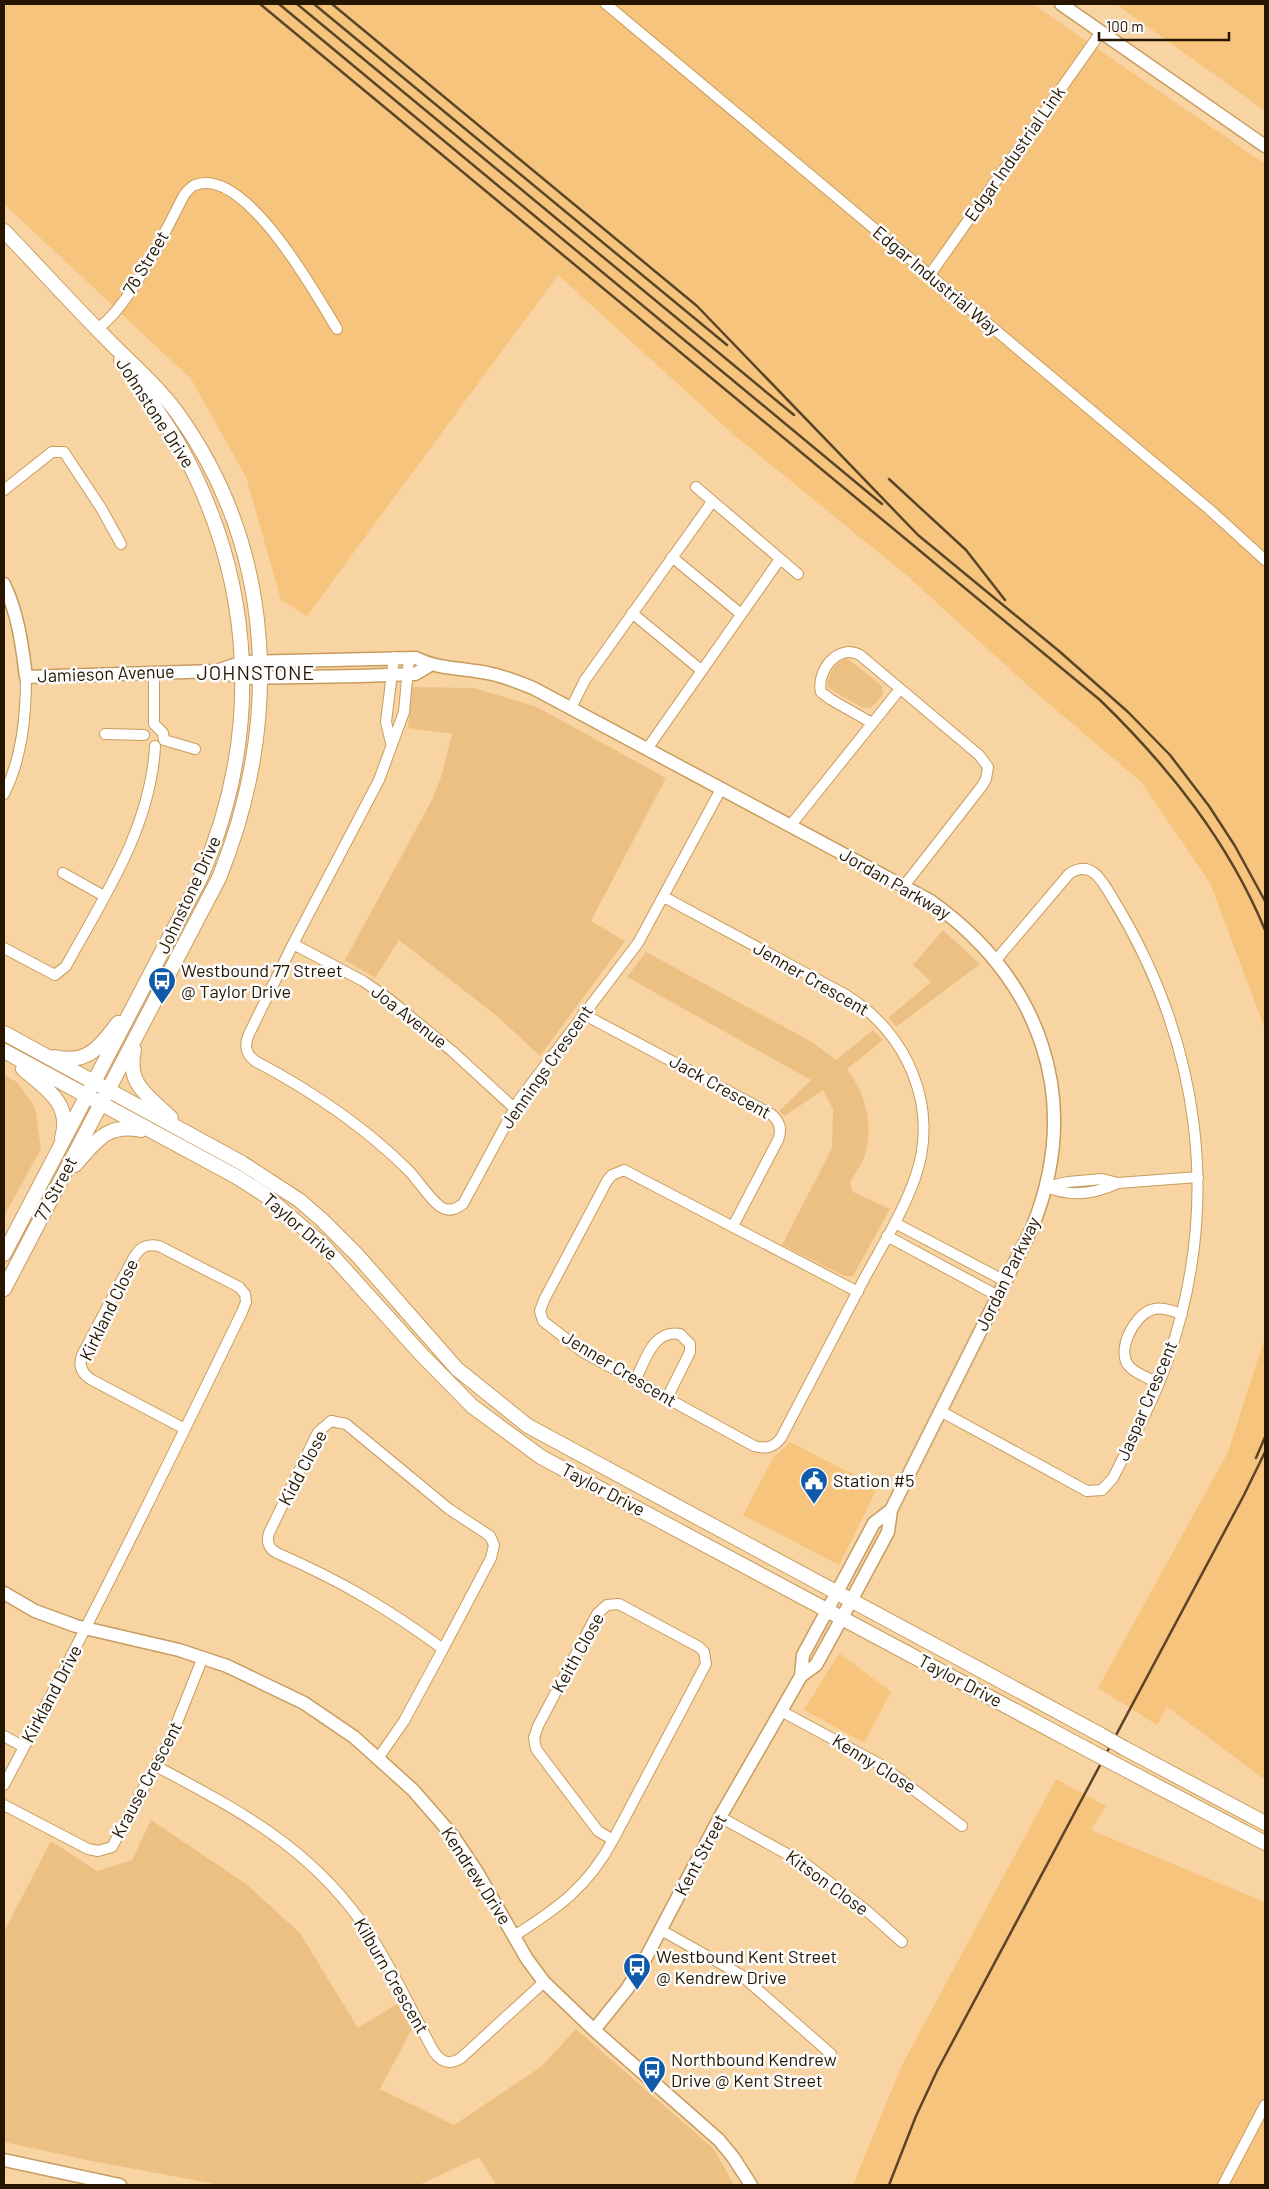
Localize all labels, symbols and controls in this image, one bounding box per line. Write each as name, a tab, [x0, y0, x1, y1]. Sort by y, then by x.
scale bar	[1099, 10, 1229, 42]
text: 100 m	[1106, 17, 1144, 35]
street label: Edgar Industrial Link	[959, 82, 1069, 225]
street label: Edgar Industrial Way	[869, 221, 1005, 340]
street label: 76 Street	[118, 227, 173, 298]
street label: Johnstone Drive	[112, 353, 200, 472]
street label: Jamieson Avenue	[37, 660, 175, 686]
district label: JOHNSTONE	[197, 660, 315, 684]
street label: Johnstone Drive	[151, 832, 225, 957]
street label: Jordan Parkway	[836, 842, 955, 924]
street label: Jenner Crescent	[750, 936, 873, 1020]
place label: Westbound 77 Street @ Taylor Drive	[181, 959, 342, 1002]
bus stop icon: Westbound 77 Street @ Taylor Drive	[147, 966, 177, 1005]
street label: Joa Avenue	[367, 980, 452, 1053]
street label: Jennings Crescent	[495, 1000, 597, 1133]
street label: Jack Crescent	[666, 1049, 775, 1123]
street label: 77 Street	[29, 1153, 81, 1225]
street label: Taylor Drive	[259, 1188, 342, 1265]
street label: Jordan Parkway	[970, 1213, 1044, 1334]
street label: Kirkland Close	[74, 1255, 142, 1364]
street label: Jenner Crescent	[558, 1325, 681, 1411]
street label: Jaspar Crescent	[1111, 1337, 1181, 1464]
street label: Kidd Close	[273, 1426, 331, 1509]
street label: Taylor Drive	[558, 1458, 649, 1520]
public building icon: Station #5	[799, 1466, 829, 1505]
place label: Station #5	[833, 1469, 915, 1491]
street label: Keith Close	[546, 1609, 608, 1696]
street label: Kirkland Drive	[16, 1641, 86, 1746]
street label: Taylor Drive	[915, 1649, 1006, 1711]
street label: Krause Crescent	[106, 1717, 186, 1842]
street label: Kenny Close	[829, 1729, 920, 1798]
street label: Kent Street	[669, 1810, 731, 1899]
street label: Kendrew Drive	[437, 1822, 517, 1929]
street label: Kitson Close	[782, 1845, 873, 1920]
street label: Kilburn Crescent	[350, 1914, 434, 2037]
place label: Westbound Kent Street @ Kendrew Drive	[656, 1945, 837, 1988]
bus stop icon: Westbound Kent Street @ Kendrew Drive	[622, 1952, 652, 1991]
place label: Northbound Kendrew Drive @ Kent Street	[671, 2048, 837, 2091]
bus stop icon: Northbound Kendrew Drive @ Kent Street	[637, 2055, 667, 2094]

